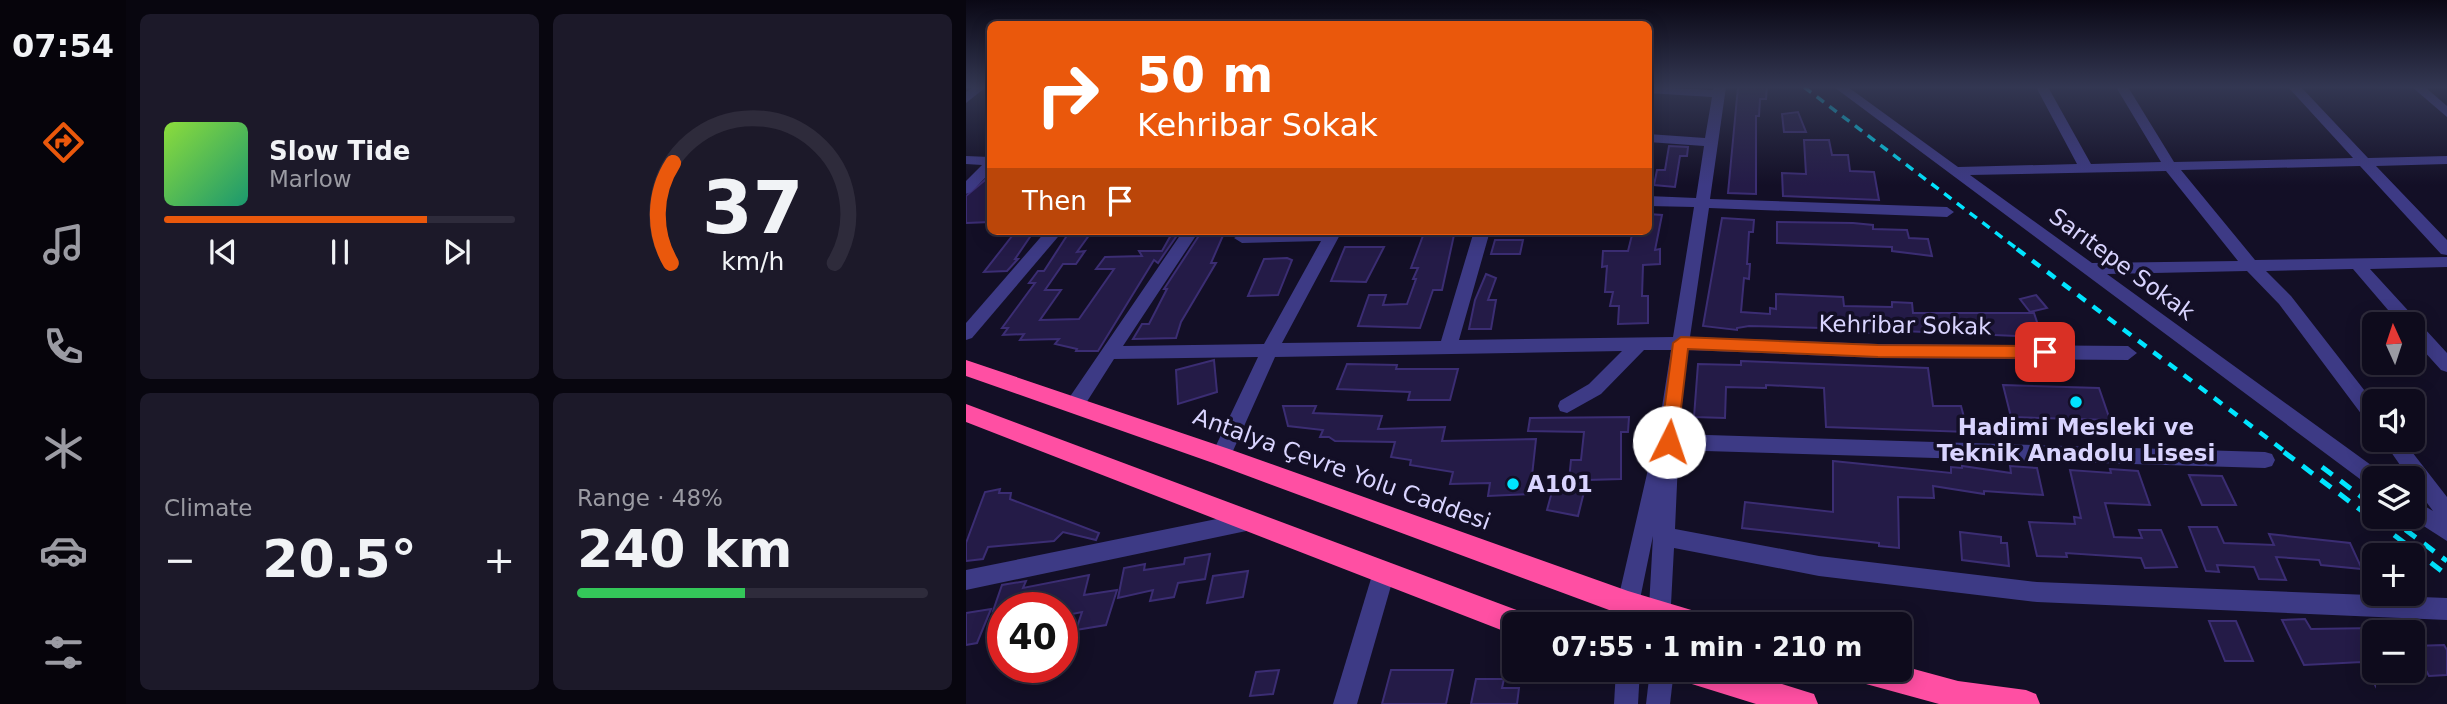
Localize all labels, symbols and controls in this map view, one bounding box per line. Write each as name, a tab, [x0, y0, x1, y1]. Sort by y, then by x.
text: 07:54	[12, 27, 114, 65]
text: 50 m	[1137, 47, 1273, 104]
icon: right	[1022, 49, 1113, 140]
text: Kehribar Sokak	[1137, 106, 1378, 144]
icon: directions	[39, 118, 88, 167]
text: Slow Tide	[269, 136, 410, 166]
text: 37	[702, 165, 803, 250]
text: Marlow	[269, 166, 352, 192]
icon: arrive	[1101, 182, 1139, 220]
text: Then	[1022, 186, 1087, 216]
street label: Sarıtepe Sokak	[2044, 203, 2200, 326]
icon: music	[39, 220, 88, 269]
icon: previous	[204, 233, 242, 271]
icon: pause	[321, 233, 359, 271]
icon: next	[438, 233, 476, 271]
text: km/h	[721, 247, 784, 276]
street label: Kehribar Sokak	[1818, 310, 1992, 340]
north arrow	[2362, 312, 2426, 374]
map controls	[2362, 312, 2425, 683]
icon: phone	[39, 322, 88, 371]
pin	[2015, 322, 2075, 382]
icon: arrive	[2026, 333, 2064, 371]
button: sound	[2362, 389, 2425, 452]
marker: Hadimi Mesleki ve Teknik Anadolu Lisesi	[2068, 394, 2084, 410]
street label: Antalya Çevre Yolu Caddesi	[1190, 403, 1494, 535]
position arrow	[1632, 405, 1706, 479]
place label: Hadimi Mesleki ve Teknik Anadolu Lisesi	[1937, 414, 2215, 466]
icon: climate	[39, 424, 88, 473]
button: layers	[2362, 466, 2425, 529]
place label: A101	[1527, 471, 1593, 497]
marker: A101	[1505, 476, 1521, 492]
text: Range · 48%	[577, 485, 723, 511]
text: Climate	[164, 495, 253, 521]
text: 240 km	[577, 519, 792, 579]
icon: car	[39, 526, 88, 575]
text: 20.5°	[262, 529, 417, 589]
text: −	[164, 538, 196, 582]
text: +	[483, 538, 515, 582]
button: +	[2362, 543, 2425, 606]
speed limit sign: 40	[987, 592, 1078, 683]
button: −	[2362, 620, 2425, 683]
icon: filters	[39, 628, 88, 677]
text: 07:55 · 1 min · 210 m	[1552, 632, 1862, 662]

